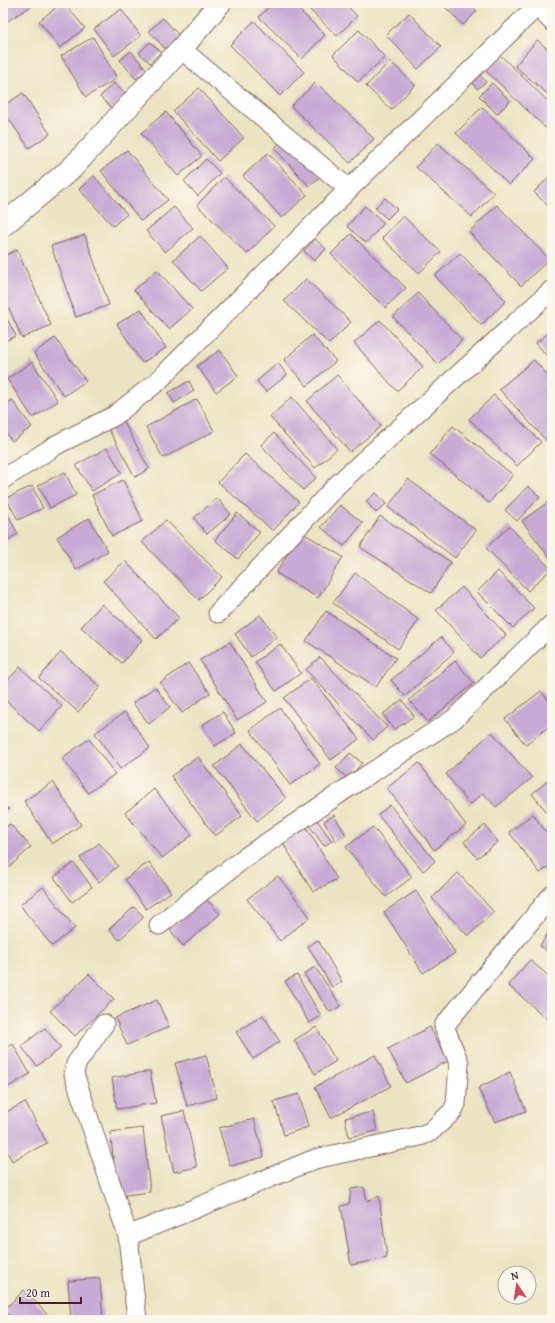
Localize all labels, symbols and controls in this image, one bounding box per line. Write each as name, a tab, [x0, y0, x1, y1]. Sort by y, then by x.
north arrow	[497, 1265, 537, 1305]
text: N	[509, 1266, 521, 1284]
scale bar	[20, 1279, 81, 1305]
text: 20 m	[26, 1284, 50, 1301]

